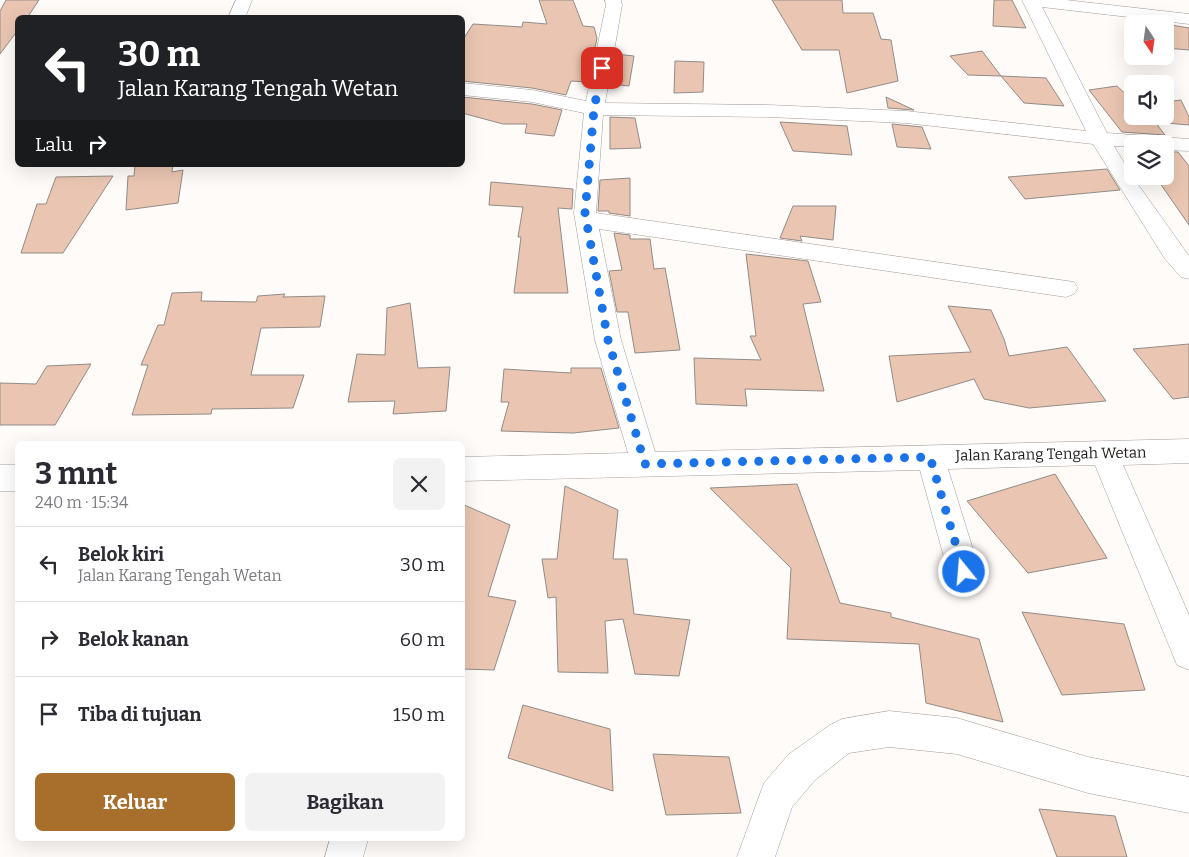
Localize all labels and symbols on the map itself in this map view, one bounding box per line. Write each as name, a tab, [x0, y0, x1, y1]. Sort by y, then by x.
north arrow	[1124, 15, 1174, 65]
pin	[581, 47, 623, 89]
street label: Jalan Karang Tengah Wetan	[954, 443, 1147, 465]
position arrow	[937, 545, 989, 597]

